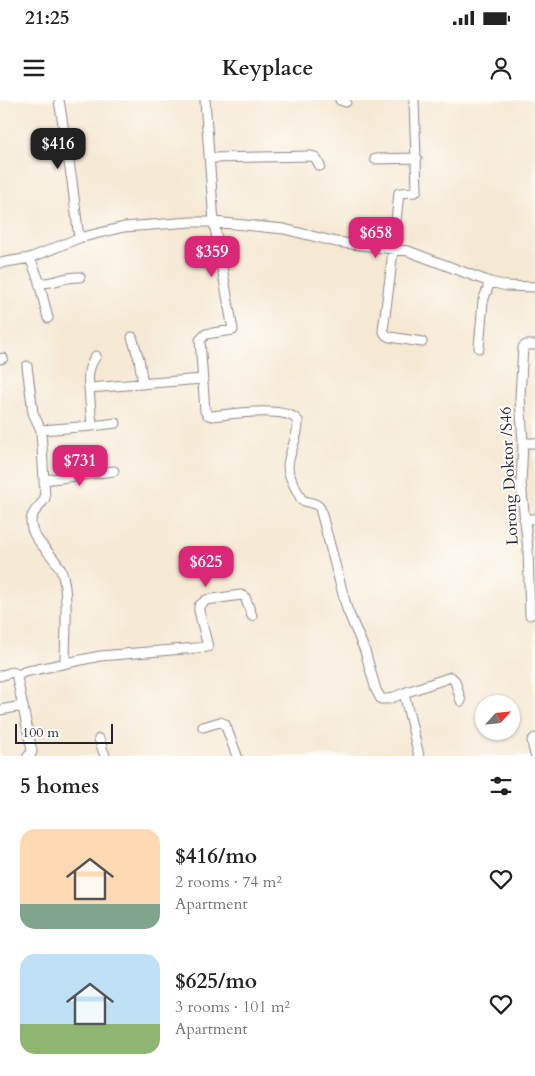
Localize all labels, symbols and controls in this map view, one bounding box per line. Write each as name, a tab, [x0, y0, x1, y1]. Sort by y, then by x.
text: 21:25	[25, 5, 69, 31]
text: Keyplace	[222, 53, 313, 83]
icon: menu	[20, 54, 48, 82]
icon: person	[487, 54, 515, 82]
pin: $416	[28, 128, 88, 170]
text: $416	[42, 133, 74, 155]
pin: $658	[346, 216, 406, 259]
text: $658	[360, 222, 392, 244]
pin: $359	[182, 236, 242, 278]
text: $359	[196, 241, 228, 263]
street label: Lorong Doktor /S46	[494, 406, 524, 546]
pin: $731	[50, 444, 110, 487]
text: $731	[64, 450, 96, 472]
pin: $625	[176, 546, 236, 588]
text: $625	[190, 551, 222, 573]
north arrow	[475, 695, 520, 740]
map controls	[475, 695, 520, 740]
scale bar	[15, 721, 112, 744]
text: 100 m	[22, 723, 59, 742]
text: 5 homes	[20, 772, 99, 801]
icon: filters	[487, 772, 515, 800]
text: $416/mo	[175, 842, 257, 871]
icon: home	[60, 849, 120, 909]
icon: heart	[487, 865, 515, 893]
text: 2 rooms · 74 m²	[175, 871, 282, 893]
text: Apartment	[175, 893, 248, 915]
text: $625/mo	[175, 967, 257, 996]
icon: home	[60, 974, 120, 1034]
icon: heart	[487, 990, 515, 1018]
text: 3 rooms · 101 m²	[175, 996, 290, 1018]
text: Apartment	[175, 1018, 248, 1040]

